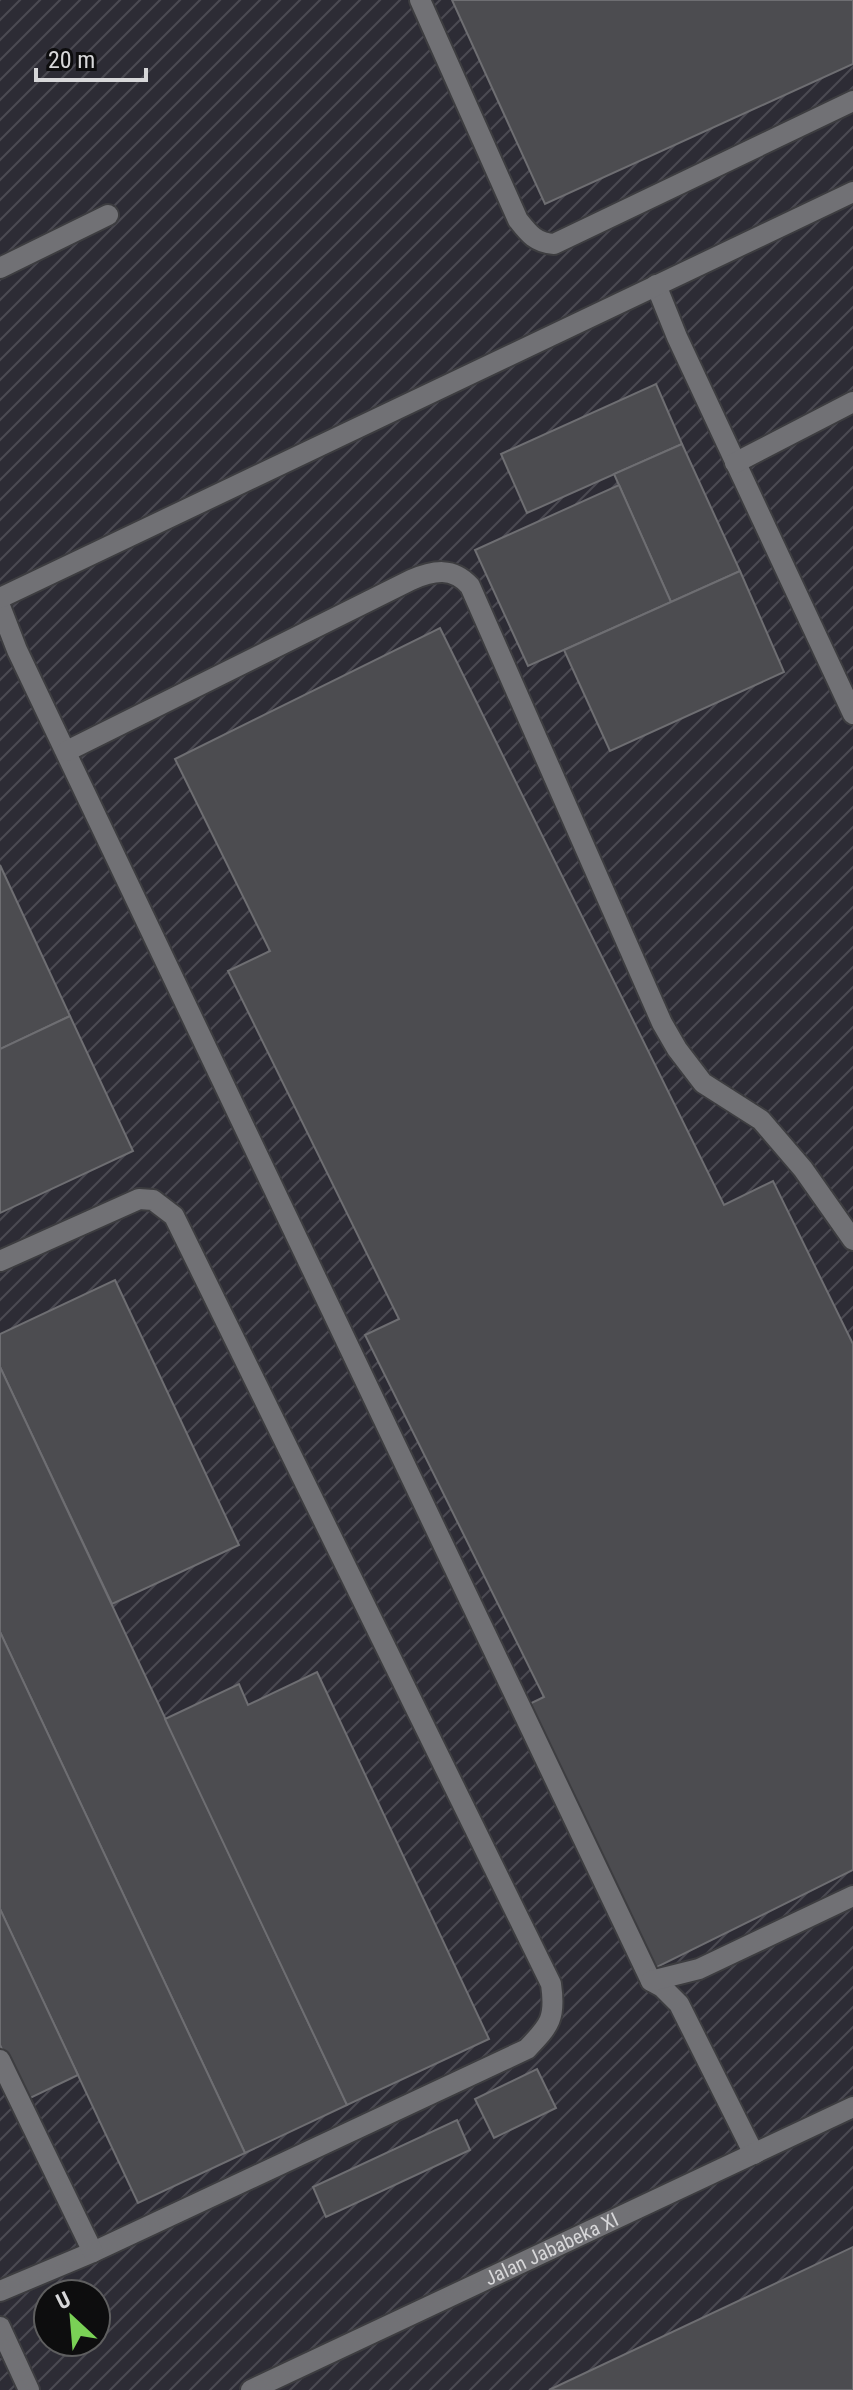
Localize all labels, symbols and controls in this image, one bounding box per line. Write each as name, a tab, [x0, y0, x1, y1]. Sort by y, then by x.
scale bar	[36, 32, 146, 82]
text: 20 m	[48, 46, 95, 74]
street label: Jalan Jababeka XI	[481, 2207, 622, 2290]
north arrow	[32, 2278, 112, 2358]
text: U	[52, 2286, 75, 2314]

